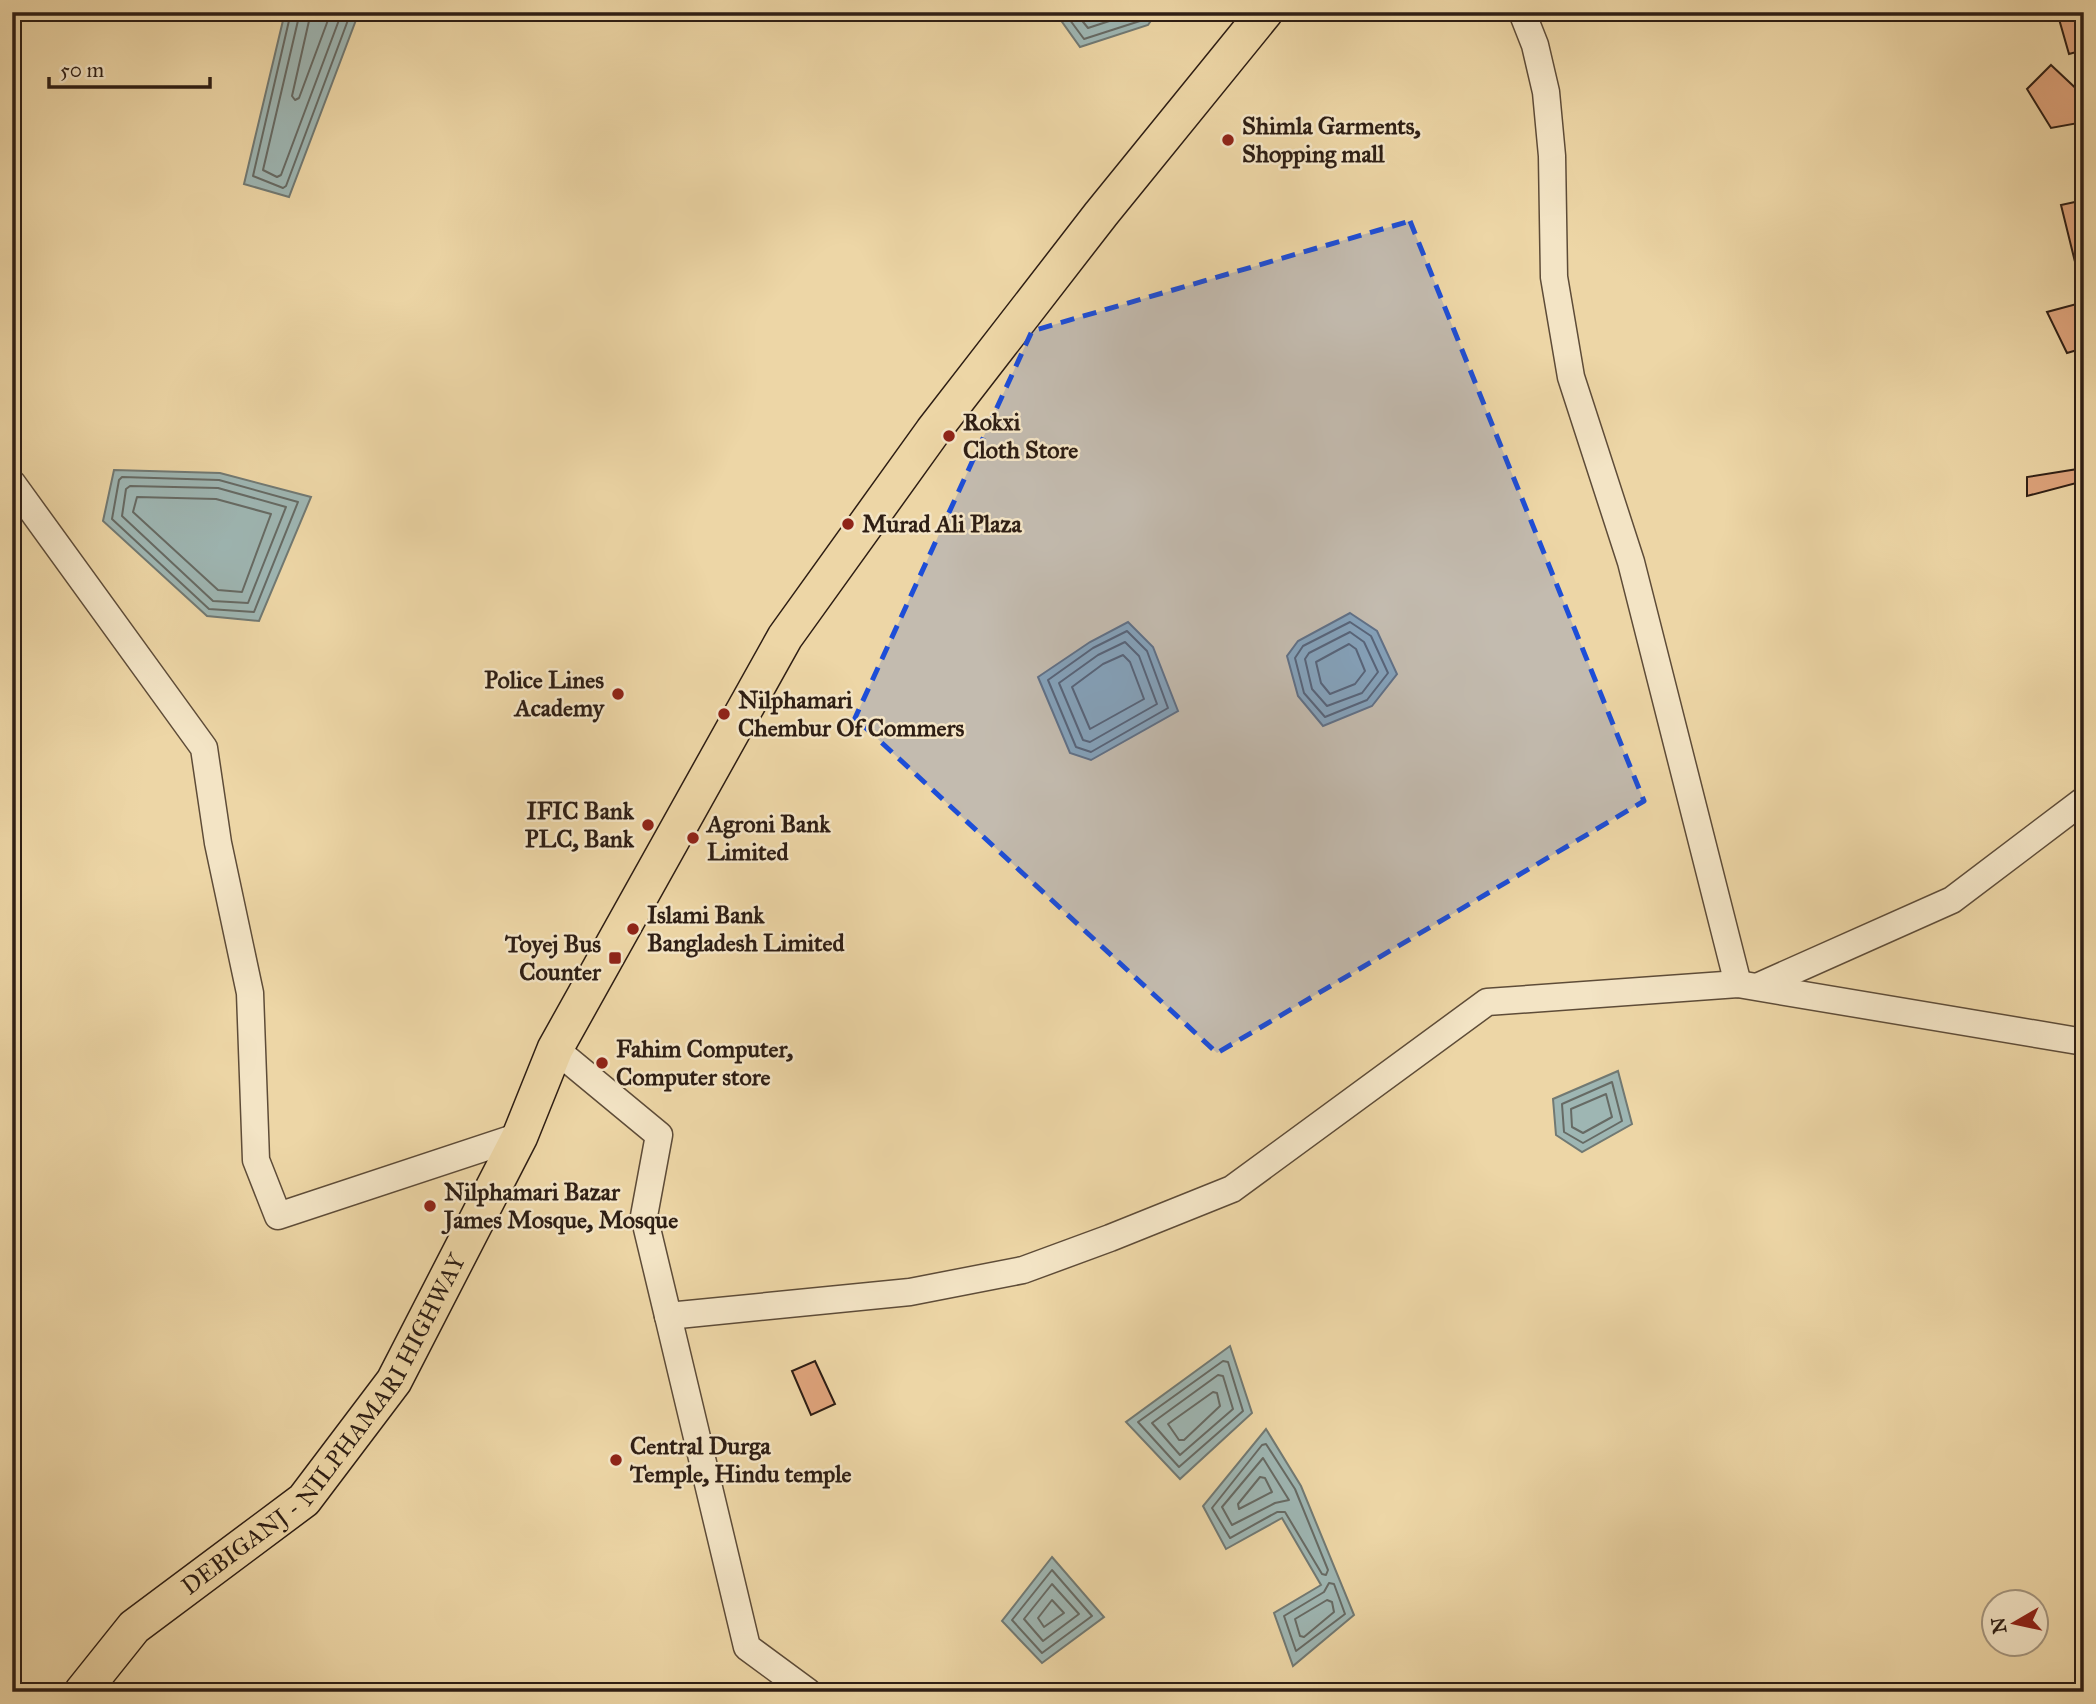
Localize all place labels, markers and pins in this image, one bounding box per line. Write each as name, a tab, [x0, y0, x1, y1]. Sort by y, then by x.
place label: Shimla Garments, Shopping mall	[1242, 111, 1421, 169]
marker: Shimla Garments, Shopping mall	[1220, 132, 1236, 148]
place label: Rokxi Cloth Store	[963, 407, 1078, 465]
marker: Rokxi Cloth Store	[941, 428, 957, 444]
place label: Murad Ali Plaza	[862, 509, 1023, 539]
marker: Murad Ali Plaza	[840, 516, 856, 532]
place label: Police Lines Academy	[484, 665, 606, 723]
place label: Nilphamari Chembur Of Commers	[738, 685, 965, 743]
marker: Police Lines Academy	[610, 686, 626, 702]
marker: Nilphamari Chembur Of Commers	[716, 706, 732, 722]
place label: IFIC Bank PLC, Bank	[525, 796, 635, 854]
place label: Agroni Bank Limited	[705, 809, 831, 867]
marker: IFIC Bank PLC, Bank	[640, 817, 656, 833]
marker: Agroni Bank Limited	[685, 830, 701, 846]
place label: Islami Bank Bangladesh Limited	[647, 900, 846, 958]
marker: Islami Bank Bangladesh Limited	[625, 921, 641, 937]
place label: Toyej Bus Counter	[504, 929, 602, 987]
marker: Toyej Bus Counter	[607, 950, 623, 966]
place label: Fahim Computer, Computer store	[616, 1034, 793, 1092]
marker: Fahim Computer, Computer store	[594, 1055, 610, 1071]
place label: Nilphamari Bazar James Mosque, Mosque	[441, 1177, 678, 1235]
marker: Nilphamari Bazar James Mosque, Mosque	[422, 1198, 438, 1214]
place label: Central Durga Temple, Hindu temple	[629, 1431, 852, 1489]
marker: Central Durga Temple, Hindu temple	[608, 1452, 624, 1468]

